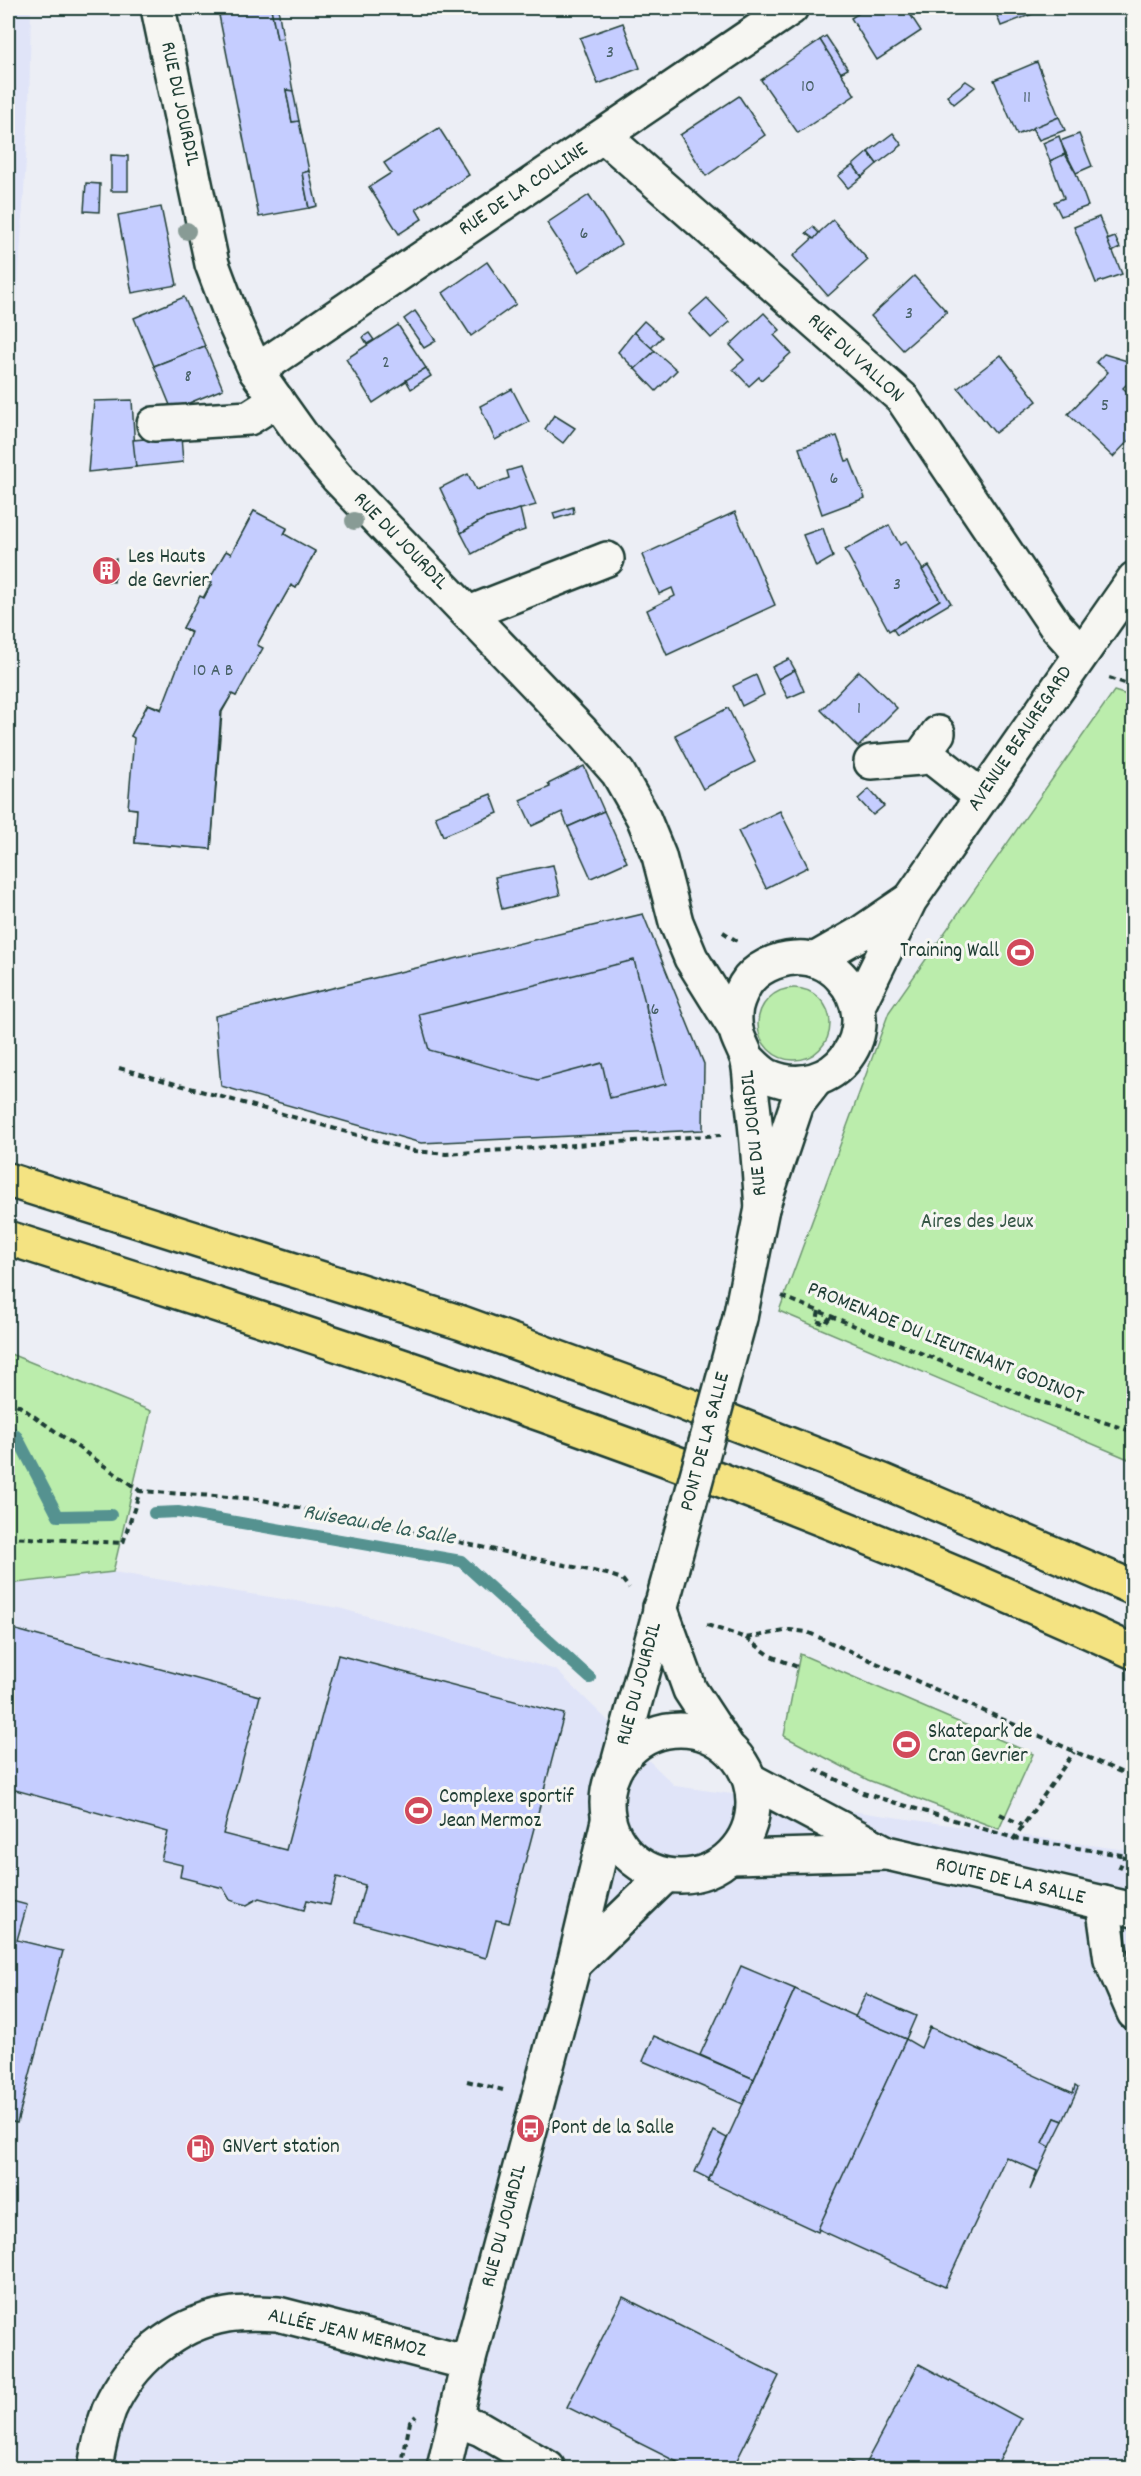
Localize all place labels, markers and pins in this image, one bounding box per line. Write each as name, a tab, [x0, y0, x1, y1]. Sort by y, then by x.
place label: Les Hauts de Gevrier	[128, 543, 209, 597]
building icon: Les Hauts de Gevrier	[91, 554, 123, 586]
sports icon: Training Wall	[1004, 936, 1036, 968]
place label: Training Wall	[900, 937, 999, 967]
place label: Skatepark de Cran Gevrier	[928, 1718, 1033, 1772]
sports icon: Skatepark de Cran Gevrier	[891, 1729, 923, 1761]
place label: Complexe sportif Jean Mermoz	[439, 1783, 574, 1837]
sports icon: Complexe sportif Jean Mermoz	[402, 1794, 434, 1826]
bus stop icon: Pont de la Salle	[514, 2113, 546, 2145]
place label: Pont de la Salle	[551, 2114, 674, 2144]
fuel station icon: GNVert station	[185, 2132, 217, 2164]
place label: GNVert station	[222, 2133, 340, 2163]

